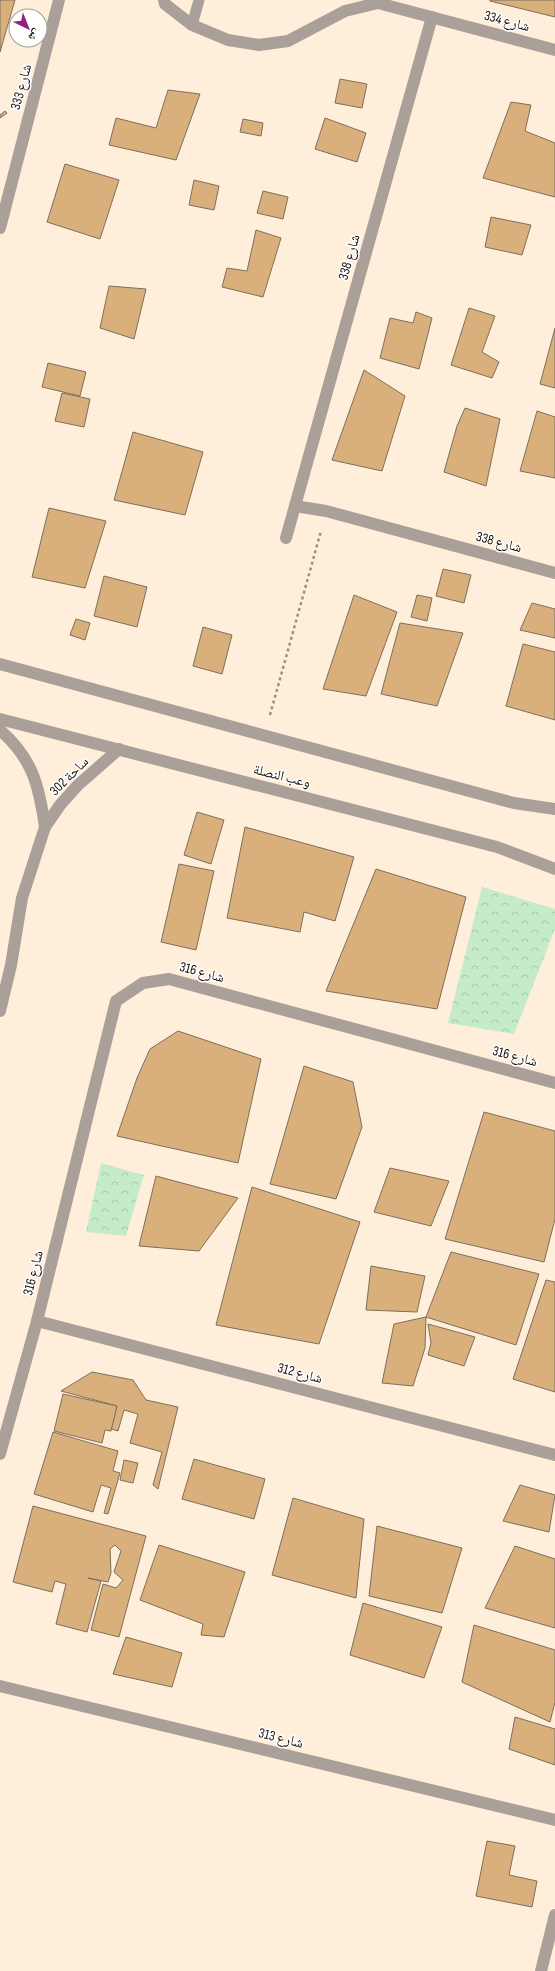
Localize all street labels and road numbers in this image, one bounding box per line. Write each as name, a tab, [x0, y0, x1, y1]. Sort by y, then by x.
street label: شارع 334	[482, 7, 532, 36]
street label: شارع 333	[7, 62, 36, 112]
street label: شارع 338	[334, 232, 365, 282]
street label: شارع 338	[474, 528, 524, 557]
street label: ساحة 302	[46, 753, 92, 799]
street label: وعب النصلة	[252, 761, 312, 791]
street label: شارع 316	[177, 958, 226, 987]
street label: شارع 316	[490, 1042, 539, 1071]
street label: شارع 316	[19, 1249, 48, 1297]
street label: شارع 312	[276, 1359, 324, 1388]
street label: شارع 313	[257, 1724, 305, 1753]

